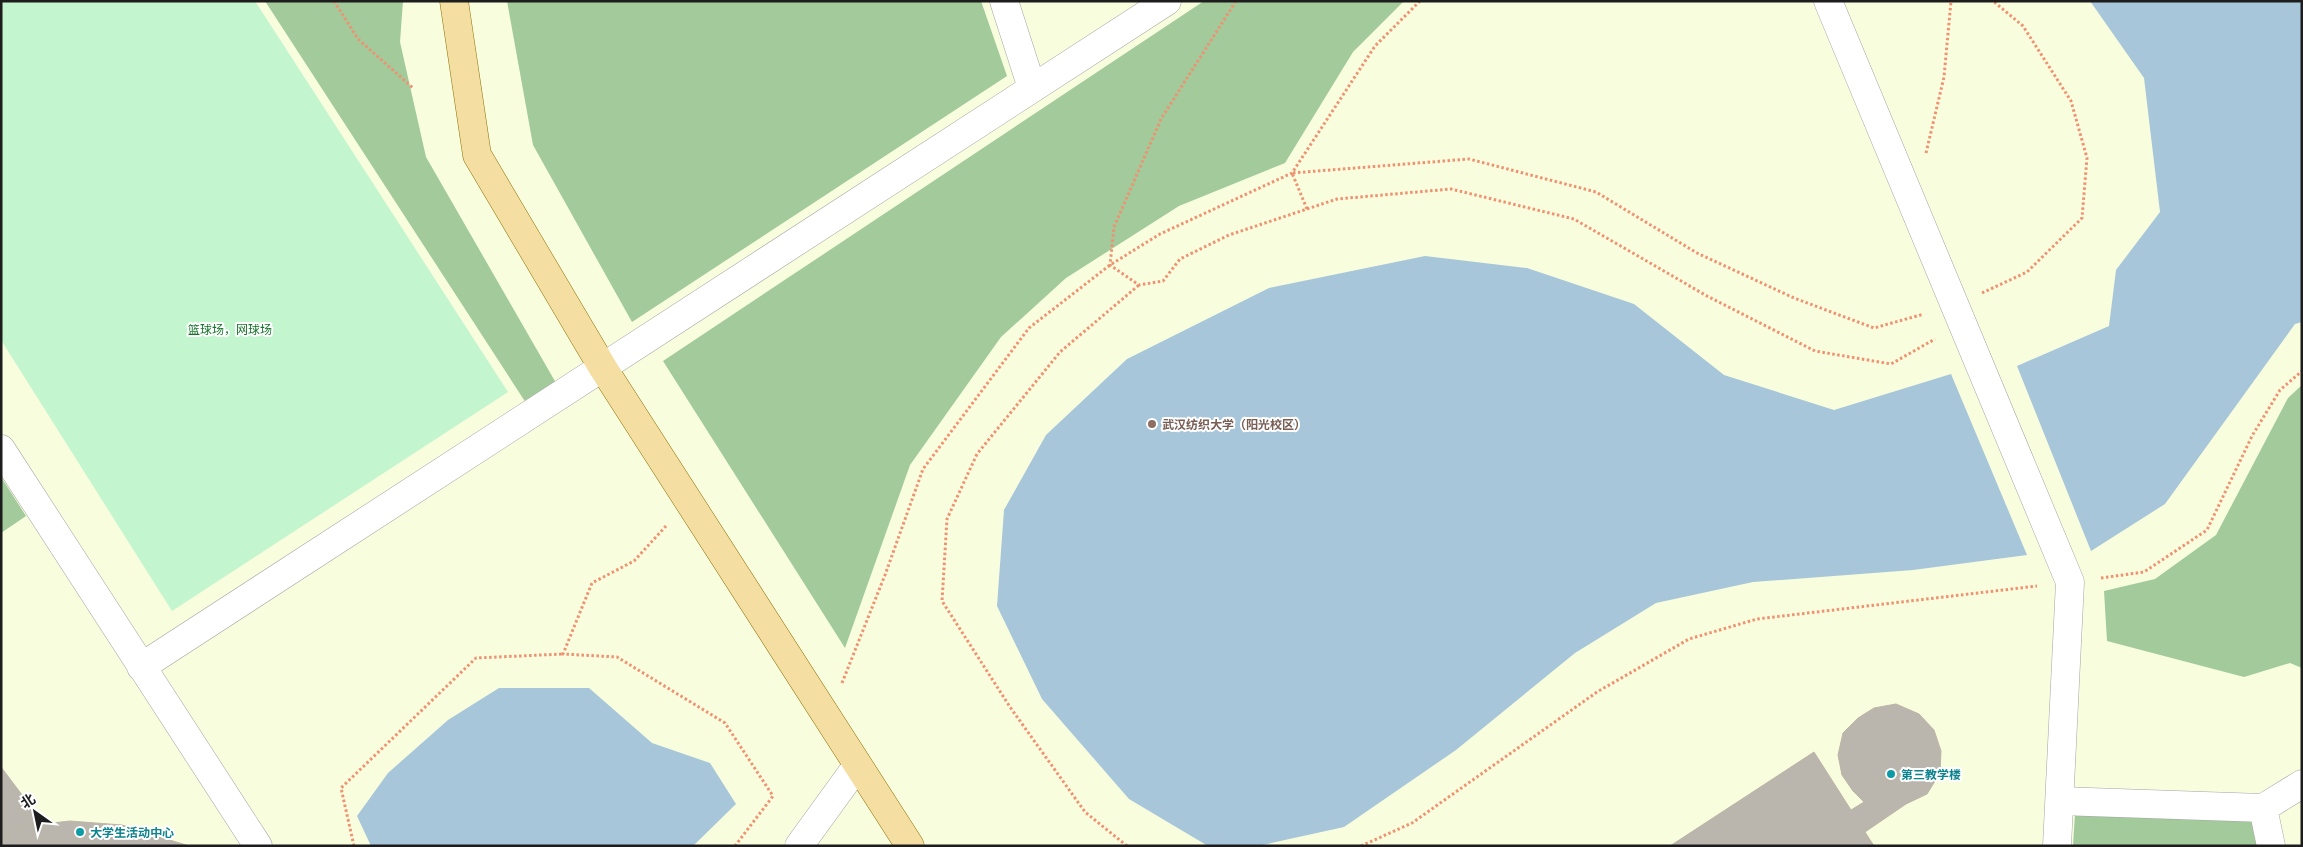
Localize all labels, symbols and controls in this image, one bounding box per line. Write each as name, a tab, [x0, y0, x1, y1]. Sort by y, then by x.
park label: 篮球场，网球场	[188, 321, 272, 338]
place label: 武汉纺织大学（阳光校区）	[1162, 416, 1306, 433]
marker: 武汉纺织大学（阳光校区）	[1146, 418, 1158, 430]
place label: 第三教学楼	[1901, 766, 1961, 783]
marker: 第三教学楼	[1885, 768, 1897, 780]
north arrow	[10, 787, 60, 837]
text: 北	[17, 789, 39, 812]
place label: 大学生活动中心	[90, 824, 174, 841]
marker: 大学生活动中心	[74, 826, 86, 838]

